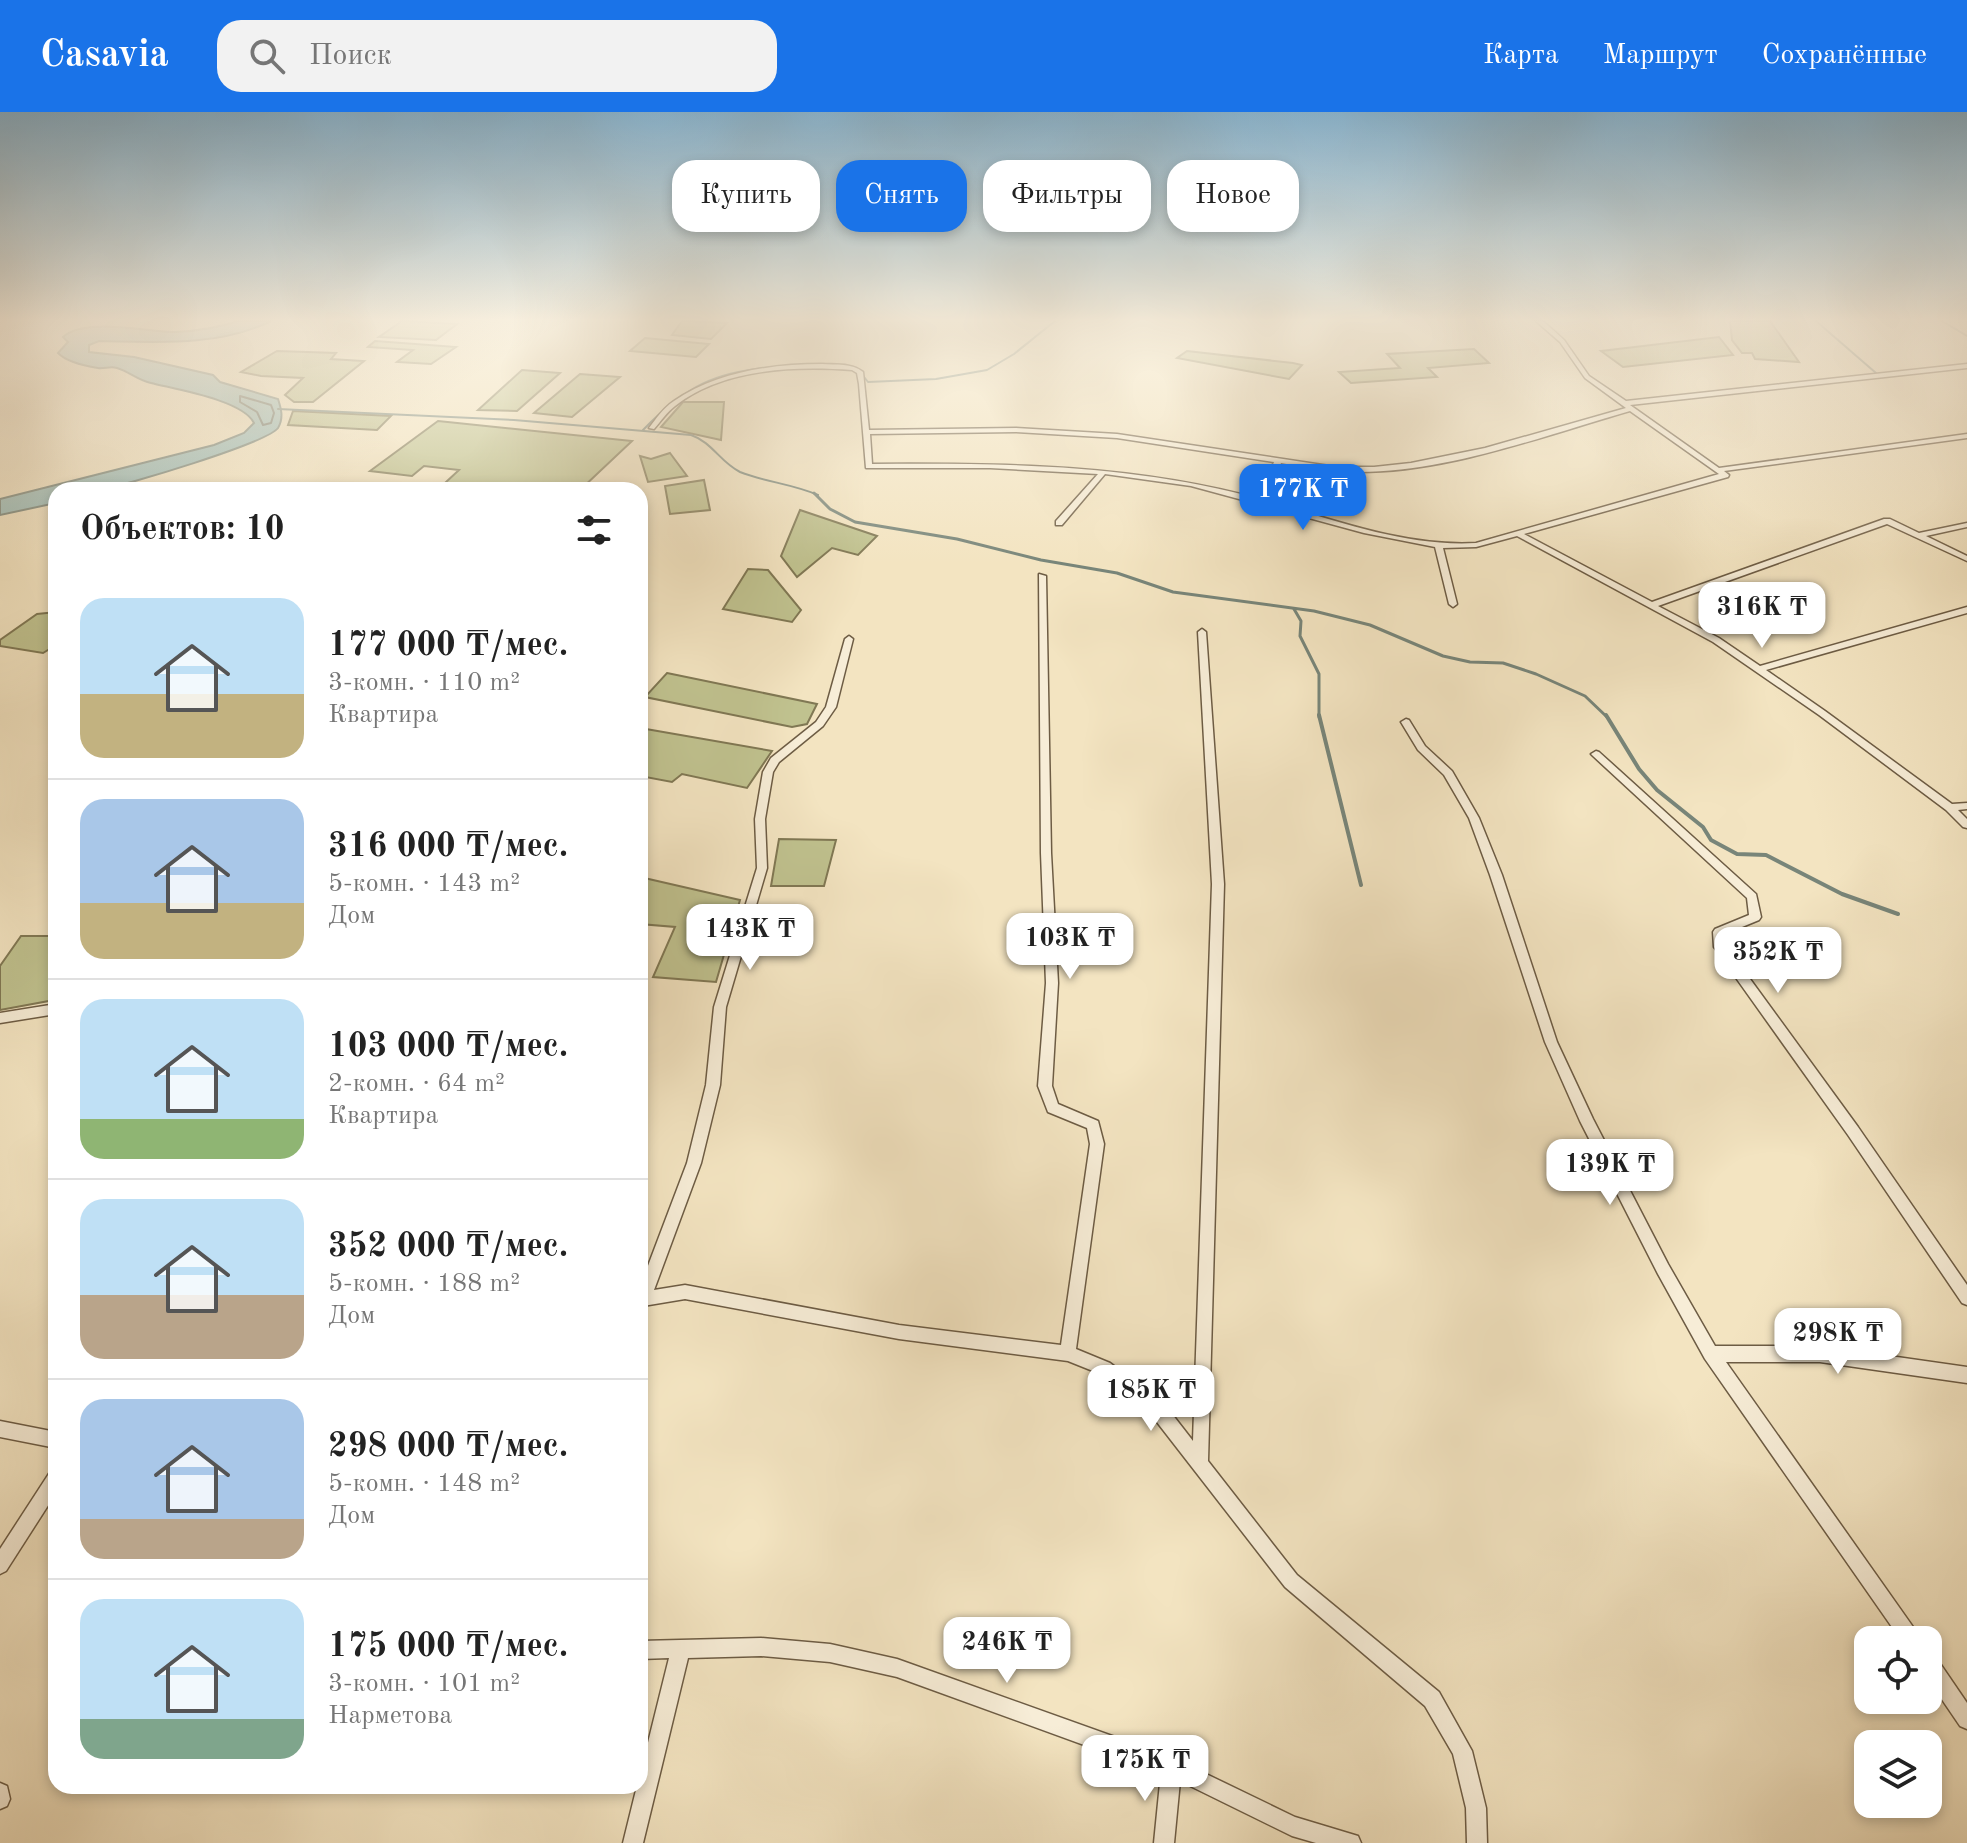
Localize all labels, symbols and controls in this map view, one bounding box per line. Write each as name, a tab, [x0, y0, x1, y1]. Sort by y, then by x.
search box	[217, 20, 777, 92]
icon: search	[245, 34, 289, 78]
text: Casavia	[40, 37, 169, 75]
text: Поиск	[309, 41, 392, 71]
text: Карта	[1483, 42, 1559, 70]
text: Маршрут	[1603, 42, 1718, 70]
text: Сохранённые	[1762, 42, 1927, 70]
chip: Купить	[672, 160, 820, 232]
chip: Снять	[836, 160, 967, 232]
chip: Фильтры	[983, 160, 1151, 232]
chip: Новое	[1167, 160, 1299, 232]
pin: 177K ₸	[1238, 464, 1368, 532]
text: 177K ₸	[1257, 477, 1349, 503]
icon: filters	[572, 508, 616, 552]
text: Объектов: 10	[80, 513, 284, 547]
pin: 316K ₸	[1697, 582, 1827, 650]
text: 316K ₸	[1716, 595, 1808, 621]
text: 177 000 ₸/мес.	[328, 629, 568, 663]
icon: home	[144, 630, 240, 726]
text: 3-комн. · 110 m²	[328, 670, 520, 696]
text: Квартира	[328, 702, 438, 728]
text: 316 000 ₸/мес.	[328, 830, 568, 864]
icon: home	[144, 831, 240, 927]
text: 5-комн. · 143 m²	[328, 871, 520, 897]
text: Дом	[328, 903, 375, 929]
pin: 143K ₸	[685, 904, 815, 972]
pin: 103K ₸	[1005, 913, 1135, 981]
text: 143K ₸	[704, 917, 796, 943]
text: 103K ₸	[1024, 926, 1116, 952]
pin: 352K ₸	[1713, 927, 1843, 995]
text: 352K ₸	[1732, 940, 1824, 966]
text: 103 000 ₸/мес.	[328, 1030, 568, 1064]
icon: home	[144, 1031, 240, 1127]
text: 2-комн. · 64 m²	[328, 1071, 505, 1097]
text: Квартира	[328, 1103, 438, 1129]
pin: 139K ₸	[1545, 1139, 1675, 1207]
text: 139K ₸	[1564, 1152, 1656, 1178]
text: 352 000 ₸/мес.	[328, 1230, 568, 1264]
icon: home	[144, 1231, 240, 1327]
text: 5-комн. · 188 m²	[328, 1271, 520, 1297]
text: Дом	[328, 1303, 375, 1329]
pin: 298K ₸	[1773, 1308, 1903, 1376]
text: 298K ₸	[1792, 1321, 1884, 1347]
pin: 185K ₸	[1086, 1365, 1216, 1433]
text: 185K ₸	[1105, 1378, 1197, 1404]
text: 298 000 ₸/мес.	[328, 1430, 568, 1464]
icon: home	[144, 1431, 240, 1527]
text: 5-комн. · 148 m²	[328, 1471, 520, 1497]
text: Дом	[328, 1503, 375, 1529]
pin: 246K ₸	[942, 1617, 1072, 1685]
map controls	[1854, 1626, 1942, 1818]
button: locate	[1854, 1626, 1942, 1714]
text: 175 000 ₸/мес.	[328, 1630, 568, 1664]
text: 246K ₸	[961, 1630, 1053, 1656]
icon: home	[144, 1631, 240, 1727]
text: 3-комн. · 101 m²	[328, 1671, 520, 1697]
text: Нарметова	[328, 1703, 452, 1729]
button: layers	[1854, 1730, 1942, 1818]
pin: 175K ₸	[1080, 1735, 1210, 1803]
text: 175K ₸	[1099, 1748, 1191, 1774]

